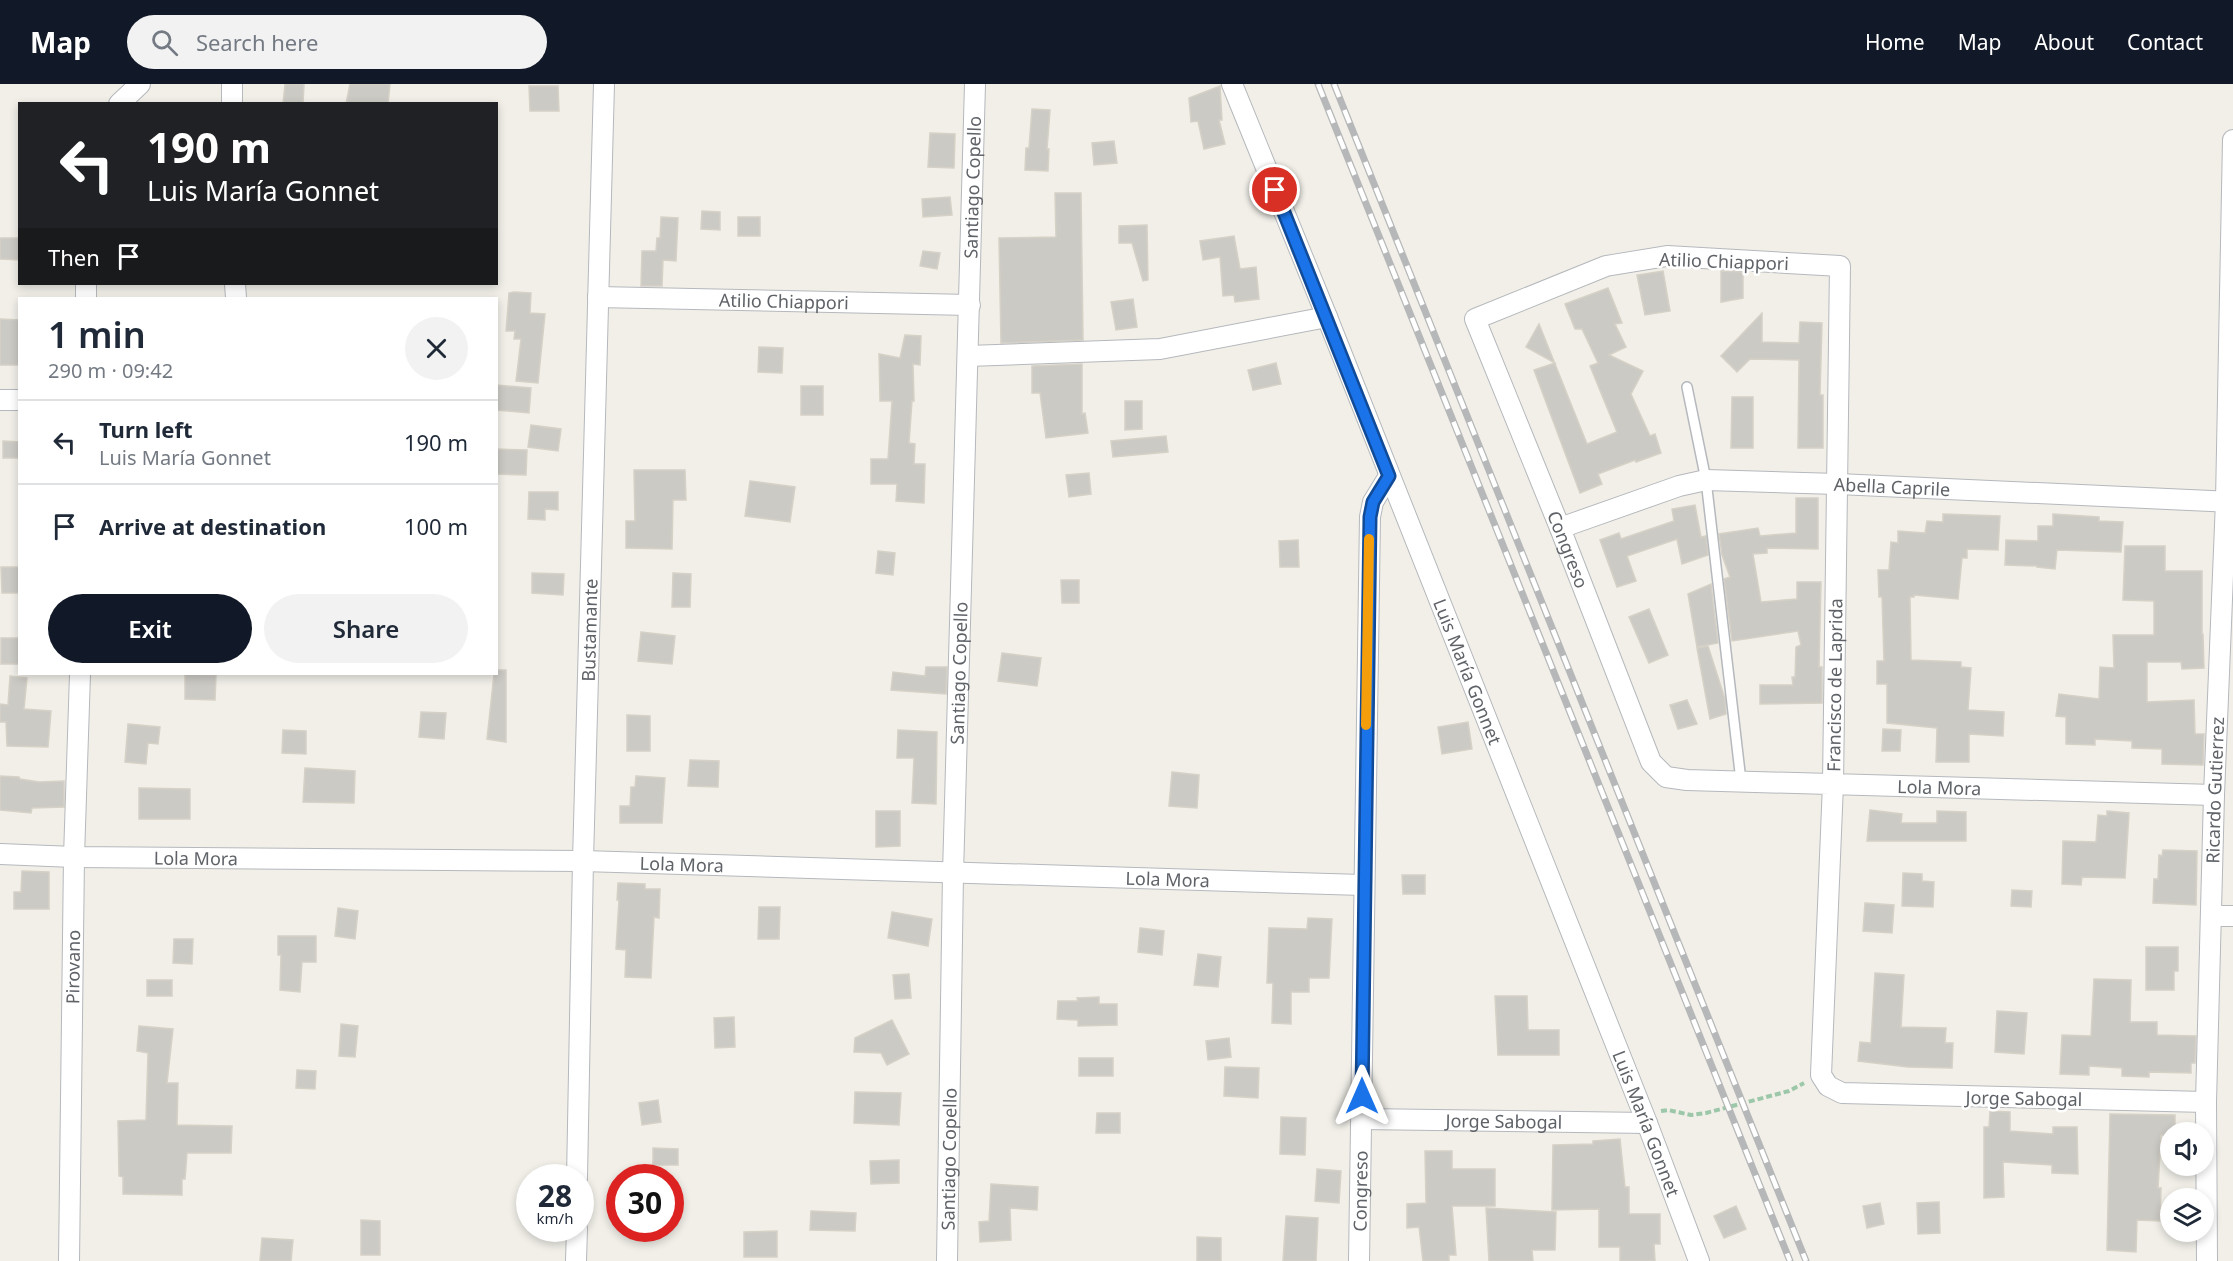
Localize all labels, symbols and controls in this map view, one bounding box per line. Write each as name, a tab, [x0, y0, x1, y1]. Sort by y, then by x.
search box	[127, 15, 547, 69]
text: Map	[30, 23, 91, 61]
icon: search	[148, 26, 181, 59]
text: Search here	[196, 27, 318, 57]
text: Home	[1865, 28, 1925, 56]
text: Map	[1958, 28, 2001, 56]
text: About	[2034, 28, 2094, 56]
text: Contact	[2127, 28, 2203, 56]
street label: Santiago Copello	[958, 116, 986, 259]
text: 190 m	[147, 118, 271, 175]
icon: left	[48, 126, 126, 204]
pin	[1249, 164, 1300, 215]
text: Luis María Gonnet	[147, 172, 379, 209]
icon: arrive	[1258, 173, 1291, 206]
icon: arrive	[112, 240, 145, 273]
text: Then	[48, 242, 100, 272]
street label: Atilio Chiappori	[1659, 247, 1789, 275]
street label: Atilio Chiappori	[719, 288, 849, 314]
text: 1 min	[48, 310, 146, 359]
button: close	[405, 317, 468, 380]
text: 290 m · 09:42	[48, 357, 173, 384]
text: Turn left	[99, 414, 193, 444]
icon: left	[48, 426, 81, 459]
text: 190 m	[404, 427, 468, 457]
text: Luis María Gonnet	[99, 444, 271, 471]
street label: Abella Caprile	[1833, 472, 1951, 501]
street label: Congreso	[1542, 507, 1594, 592]
icon: arrive	[48, 510, 81, 543]
text: Arrive at destination	[99, 511, 326, 541]
text: 100 m	[404, 511, 468, 541]
street label: Bustamante	[576, 578, 603, 682]
button: Exit	[48, 594, 252, 663]
button: Share	[264, 594, 468, 663]
street label: Luis María Gonnet	[1428, 595, 1508, 748]
street label: Francisco de Laprida	[1821, 598, 1848, 772]
street label: Santiago Copello	[945, 601, 973, 745]
street label: Ricardo Gutierrez	[2200, 716, 2229, 864]
street label: Lola Mora	[1897, 774, 1982, 800]
street label: Lola Mora	[154, 846, 238, 870]
street label: Lola Mora	[639, 851, 724, 877]
street label: Lola Mora	[1125, 866, 1210, 892]
street label: Pirovano	[60, 930, 85, 1004]
street label: Luis María Gonnet	[1607, 1047, 1686, 1200]
position arrow	[1330, 1064, 1394, 1128]
street label: Jorge Sabogal	[1963, 1085, 2083, 1111]
street label: Santiago Copello	[935, 1087, 962, 1231]
street label: Jorge Sabogal	[1443, 1108, 1563, 1134]
map controls	[2160, 1122, 2214, 1242]
button: sound	[2160, 1122, 2214, 1176]
street label: Congreso	[1347, 1150, 1373, 1232]
speed limit sign: 30	[606, 1164, 684, 1242]
text: 28	[538, 1175, 572, 1216]
button: layers	[2160, 1188, 2214, 1242]
text: km/h	[537, 1208, 573, 1228]

